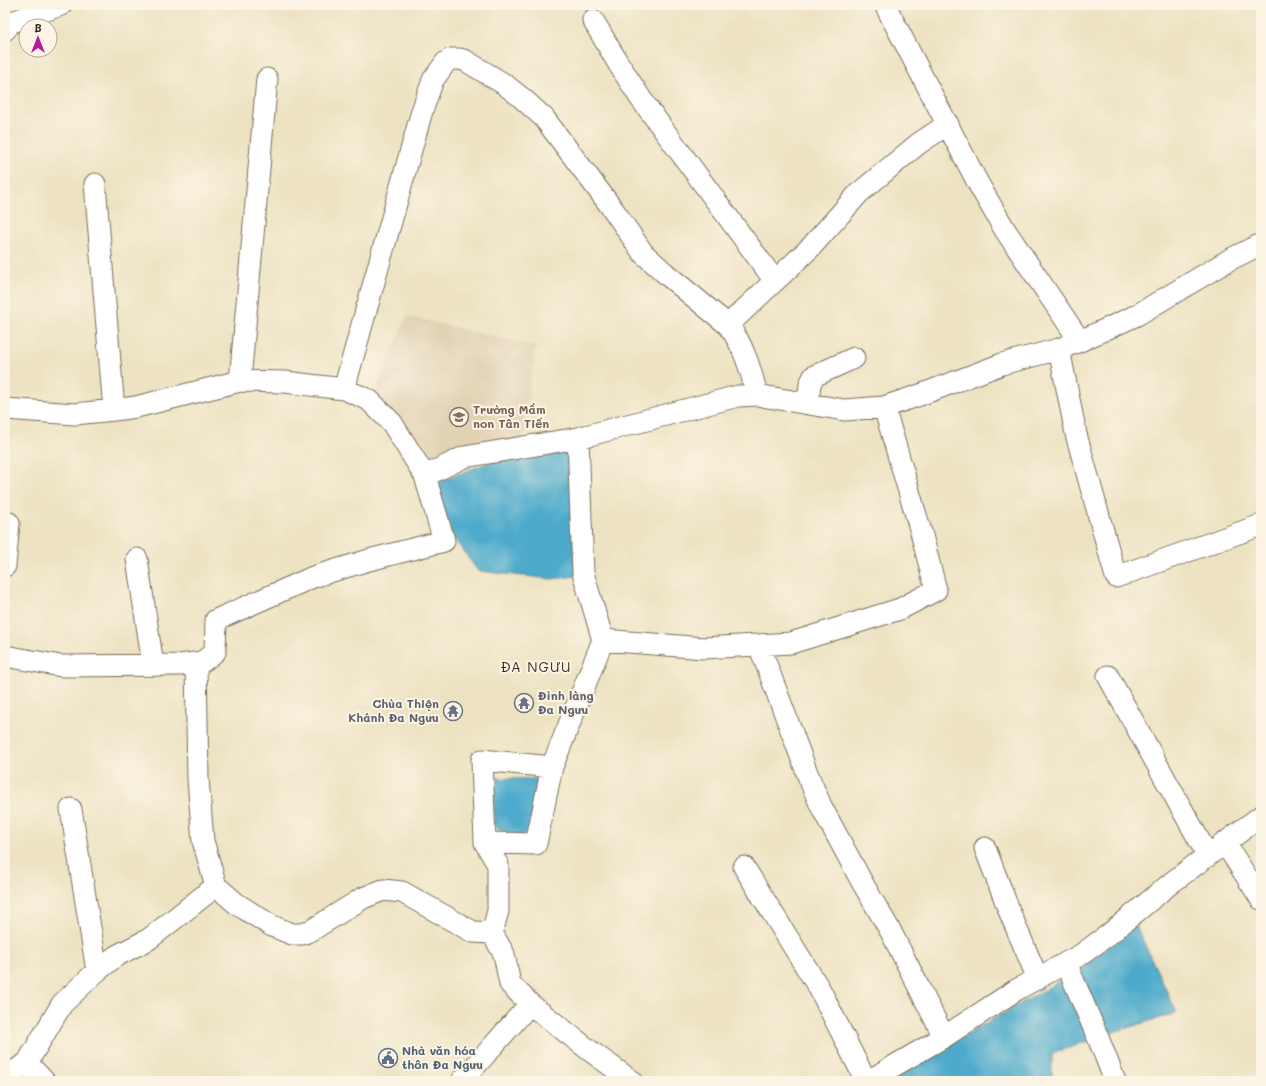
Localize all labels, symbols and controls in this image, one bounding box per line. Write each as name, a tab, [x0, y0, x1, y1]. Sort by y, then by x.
north arrow	[18, 18, 58, 58]
text: B	[34, 20, 42, 35]
place label: Trường Mầm non Tân Tiến	[473, 401, 549, 431]
school or university icon: Trường Mầm non Tân Tiến	[448, 406, 470, 428]
district label: ĐA NGƯU	[501, 657, 571, 676]
place label: Đình làng Đa Ngưu	[538, 687, 594, 717]
temple icon: Đình làng Đa Ngưu	[513, 692, 535, 714]
place label: Chùa Thiện Khánh Đa Ngưu	[348, 695, 439, 725]
temple icon: Chùa Thiện Khánh Đa Ngưu	[442, 700, 464, 722]
place label: Nhà văn hóa thôn Đa Ngưu	[402, 1042, 483, 1072]
public building icon: Nhà văn hóa thôn Đa Ngưu	[377, 1047, 399, 1069]

